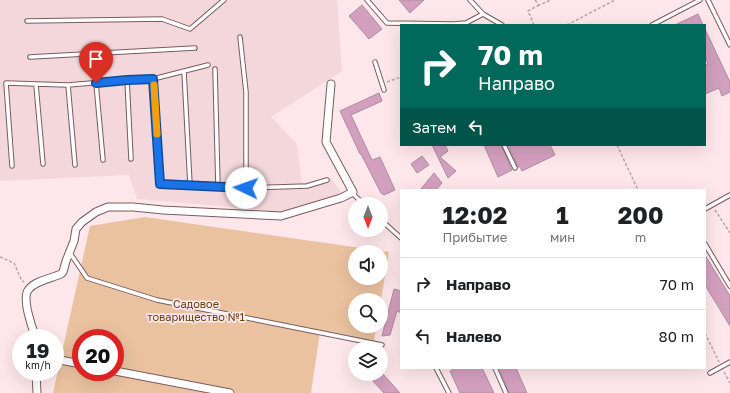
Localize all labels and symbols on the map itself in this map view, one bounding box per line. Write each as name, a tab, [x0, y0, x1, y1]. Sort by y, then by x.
pin	[79, 42, 113, 83]
position arrow	[225, 167, 267, 209]
north arrow	[348, 197, 388, 237]
park label: Садовое товарищество №1	[147, 297, 245, 323]
speed limit sign: 20	[72, 329, 124, 381]

